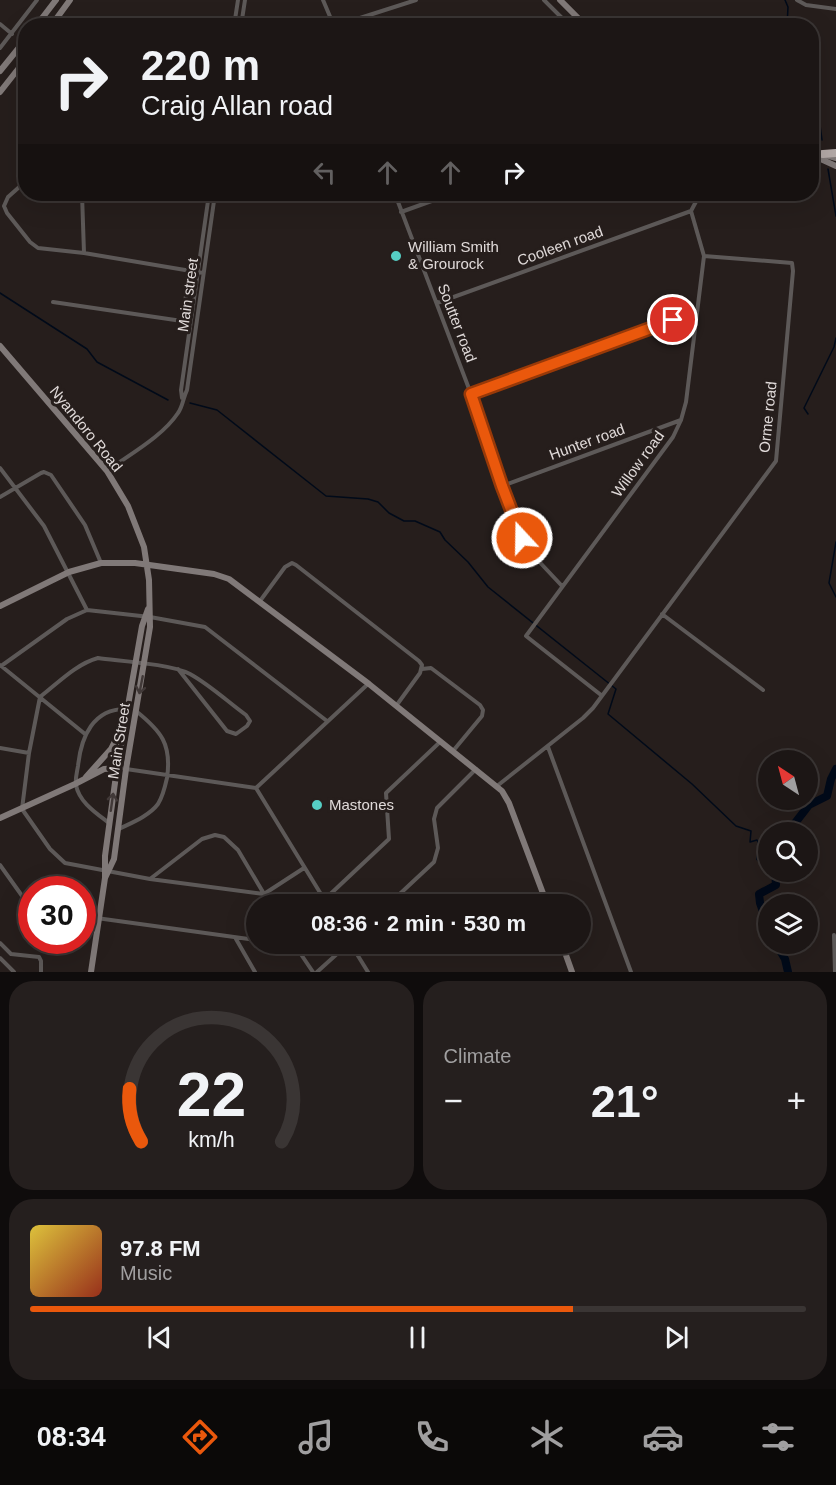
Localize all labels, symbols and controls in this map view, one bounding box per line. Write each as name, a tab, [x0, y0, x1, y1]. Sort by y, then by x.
icon: right	[42, 42, 120, 120]
text: 220 m	[141, 42, 260, 89]
text: Craig Allan road	[141, 91, 333, 121]
icon: left	[308, 156, 341, 189]
icon: ahead	[371, 156, 404, 189]
icon: ahead	[434, 156, 467, 189]
icon: right	[497, 156, 530, 189]
street label: Cooleen road	[515, 222, 605, 269]
place label: William Smith & Grourock	[408, 238, 499, 272]
marker: William Smith & Grourock	[389, 249, 403, 263]
street label: Main street	[174, 256, 201, 333]
street label: Soutter road	[435, 281, 480, 364]
pin	[647, 294, 698, 345]
icon: arrive	[656, 303, 689, 336]
street label: Orme road	[755, 380, 780, 453]
street label: Nyandoro Road	[47, 383, 126, 475]
street label: Hunter road	[547, 420, 627, 463]
street label: Willow road	[608, 427, 667, 500]
position arrow	[490, 506, 554, 570]
one-way arrow	[135, 675, 146, 694]
street label: Main Street	[104, 701, 133, 780]
north arrow	[758, 750, 818, 810]
map controls	[758, 750, 818, 954]
one-way arrow	[107, 793, 118, 812]
place label: Mastones	[329, 796, 394, 813]
marker: Mastones	[310, 798, 324, 812]
button: search	[758, 822, 818, 882]
speed limit sign: 30	[18, 876, 96, 954]
button: layers	[758, 894, 818, 954]
text: 08:36 · 2 min · 530 m	[311, 911, 526, 936]
text: Climate	[444, 1045, 511, 1067]
text: 22	[177, 1060, 246, 1129]
text: 21°	[591, 1076, 659, 1127]
text: −	[444, 1082, 463, 1119]
text: +	[787, 1082, 806, 1119]
text: km/h	[188, 1129, 234, 1153]
text: 97.8 FM	[120, 1236, 201, 1261]
text: Music	[120, 1262, 172, 1284]
icon: previous	[143, 1321, 176, 1354]
icon: pause	[401, 1321, 434, 1354]
icon: next	[660, 1321, 693, 1354]
icon: directions	[179, 1416, 221, 1458]
icon: music	[295, 1416, 337, 1458]
icon: phone	[411, 1416, 453, 1458]
icon: climate	[526, 1416, 568, 1458]
icon: car	[642, 1416, 684, 1458]
icon: filters	[757, 1416, 799, 1458]
text: 08:34	[37, 1422, 106, 1452]

